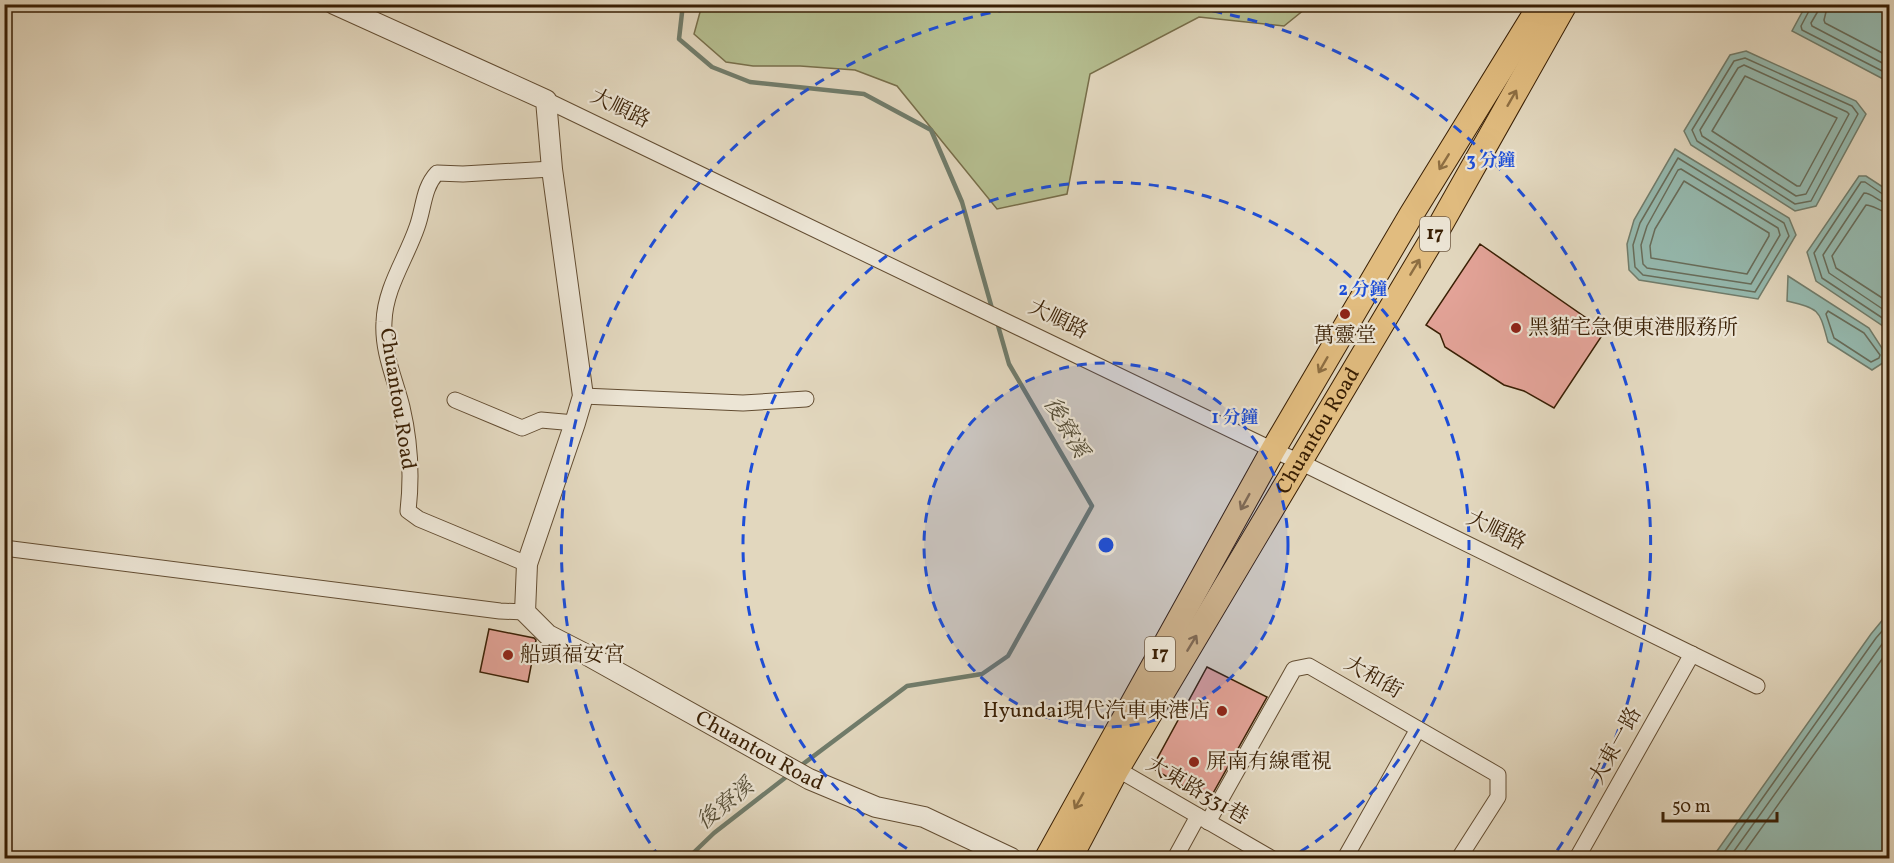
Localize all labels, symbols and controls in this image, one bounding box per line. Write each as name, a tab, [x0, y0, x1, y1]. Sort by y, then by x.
street label: 大順路	[585, 82, 655, 136]
one-way arrow	[1507, 89, 1518, 107]
text: 3 分鐘	[1467, 149, 1515, 174]
one-way arrow	[1438, 153, 1450, 170]
road number: 17	[1420, 217, 1450, 251]
one-way arrow	[1410, 259, 1422, 276]
text: 2 分鐘	[1339, 278, 1387, 303]
street label: 大順路	[1023, 293, 1093, 347]
marker: 萬靈堂	[1338, 307, 1352, 321]
place label: 黑貓宅急便東港服務所	[1528, 314, 1738, 343]
marker: 黑貓宅急便東港服務所	[1509, 321, 1523, 335]
place label: 萬靈堂	[1314, 322, 1377, 351]
street label: Chuantou Road	[372, 326, 422, 472]
one-way arrow	[1317, 356, 1329, 373]
street label: Chuantou Road	[1269, 362, 1367, 500]
water label: 後寮溪	[1035, 392, 1096, 466]
text: 1 分鐘	[1212, 406, 1258, 431]
one-way arrow	[1239, 492, 1250, 510]
street label: 大順路	[1461, 504, 1531, 558]
centre of rings	[1096, 535, 1116, 555]
one-way arrow	[1186, 635, 1198, 652]
road number: 17	[1145, 637, 1175, 671]
place label: 船頭福安宮	[520, 641, 625, 670]
marker: 船頭福安宮	[501, 648, 515, 662]
street label: 大和街	[1338, 650, 1408, 706]
place label: Hyundai現代汽車東港店	[983, 697, 1210, 726]
street label: 大東一路	[1583, 702, 1649, 790]
street label: Chuantou Road	[690, 704, 828, 798]
marker: Hyundai現代汽車東港店	[1215, 704, 1229, 718]
place label: 屏南有線電視	[1206, 748, 1332, 777]
street label: 大東路331巷	[1141, 750, 1253, 832]
marker: 屏南有線電視	[1187, 755, 1201, 769]
water label: 後寮溪	[691, 771, 763, 838]
scale bar	[1663, 785, 1777, 823]
one-way arrow	[1073, 792, 1085, 809]
text: 50 m	[1672, 795, 1711, 820]

